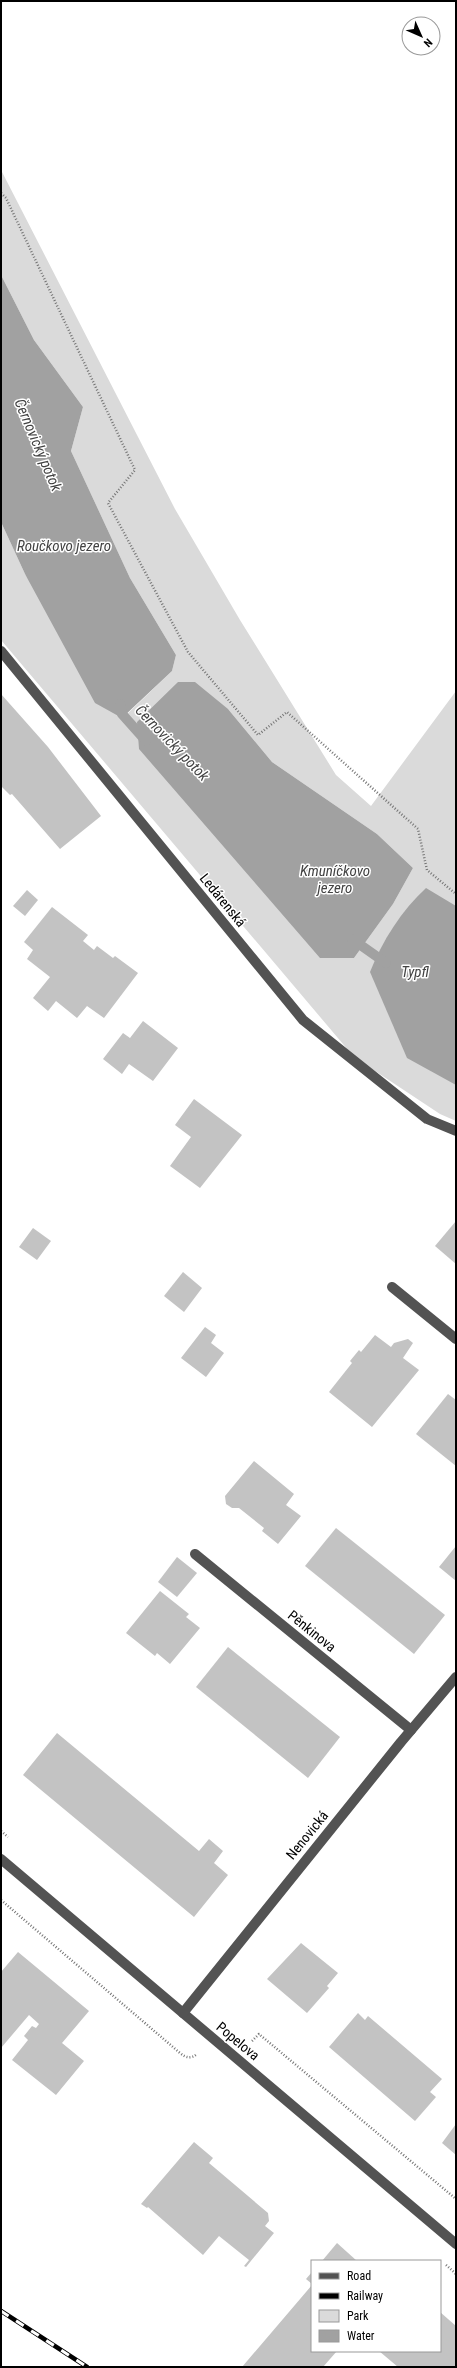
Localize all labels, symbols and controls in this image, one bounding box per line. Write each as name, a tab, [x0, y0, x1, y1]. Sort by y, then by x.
north arrow	[401, 16, 441, 56]
text: N	[421, 36, 435, 50]
water label: Černovický potok	[10, 396, 66, 494]
water label: Roučkovo jezero	[17, 537, 111, 555]
water label: Černovický potok	[131, 701, 213, 785]
water label: Kmuníčkovo jezero	[300, 862, 370, 897]
street label: Ledárenská	[197, 870, 249, 930]
water label: Typfl	[401, 963, 429, 981]
street label: Pěnkinova	[285, 1607, 339, 1655]
street label: Nenovická	[283, 1808, 331, 1862]
street label: Popelova	[213, 2019, 263, 2063]
legend	[311, 2260, 441, 2352]
text: Road	[347, 2269, 371, 2283]
text: Railway	[347, 2289, 383, 2303]
text: Park	[347, 2309, 369, 2323]
text: Water	[347, 2329, 375, 2343]

